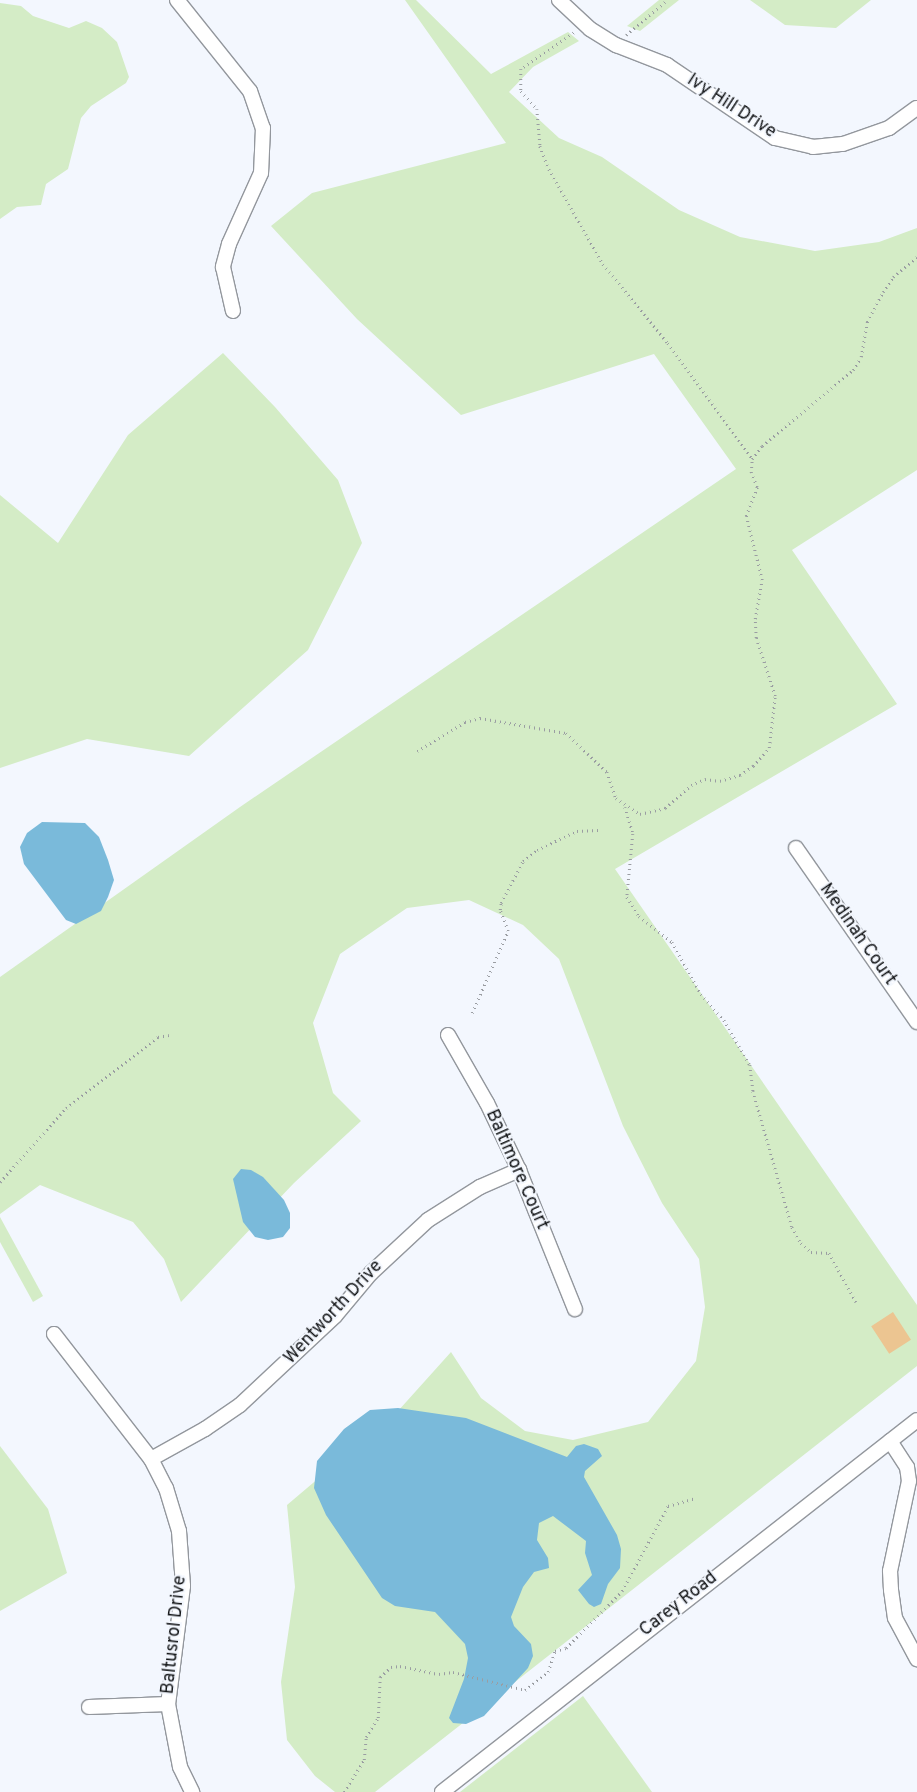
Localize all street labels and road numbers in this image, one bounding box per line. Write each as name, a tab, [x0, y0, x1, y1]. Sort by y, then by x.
street label: Ivy Hill Drive	[682, 70, 780, 144]
street label: Medinah Court	[814, 880, 900, 990]
street label: Baltimore Court	[480, 1107, 552, 1233]
street label: Wentworth Drive	[280, 1257, 388, 1369]
street label: Carey Road	[636, 1568, 722, 1642]
street label: Baltusrol Drive	[158, 1575, 192, 1695]

